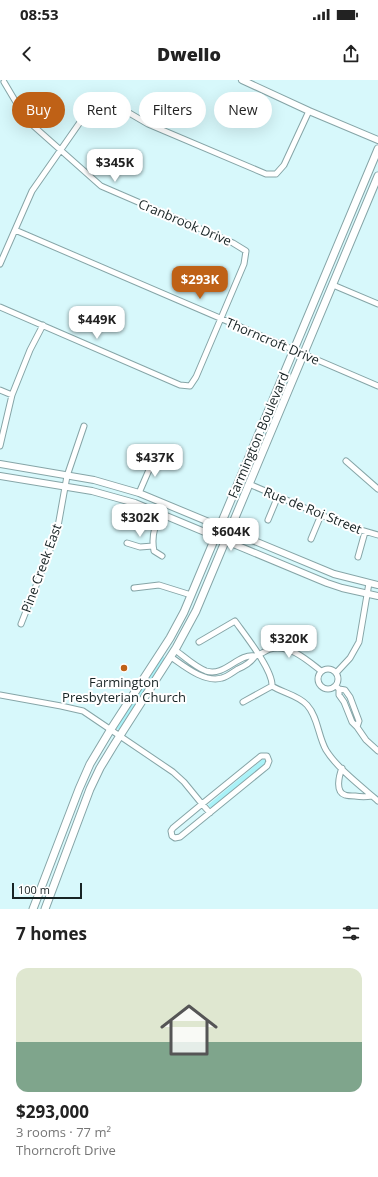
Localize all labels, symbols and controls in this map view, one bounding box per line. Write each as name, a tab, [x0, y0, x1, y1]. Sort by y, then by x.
text: 08:53	[20, 4, 59, 24]
text: Dwello	[157, 42, 221, 66]
icon: back	[16, 43, 38, 65]
icon: share	[340, 43, 362, 65]
chip: Buy	[12, 92, 65, 128]
chip: Rent	[73, 92, 131, 128]
chip: Filters	[139, 92, 206, 128]
chip: New	[214, 92, 272, 128]
pin: $345K	[87, 149, 143, 183]
text: $345K	[96, 153, 134, 171]
street label: Cranbrook Drive	[136, 194, 234, 250]
pin: $293K	[172, 266, 228, 300]
text: $293K	[181, 270, 219, 288]
pin: $449K	[69, 306, 125, 340]
text: $449K	[78, 310, 116, 328]
street label: Thorncroft Drive	[224, 313, 322, 369]
street label: Farmington Boulevard	[223, 369, 293, 501]
pin: $437K	[127, 444, 183, 478]
text: $437K	[136, 448, 174, 466]
street label: Rue de Roi Street	[261, 482, 365, 538]
pin: $302K	[112, 504, 168, 538]
text: $302K	[121, 508, 159, 526]
pin: $604K	[203, 518, 259, 552]
street label: Pine Creek East	[17, 521, 66, 615]
text: $604K	[212, 522, 250, 540]
pin: $320K	[261, 625, 317, 659]
text: $320K	[270, 629, 308, 647]
marker: Farmington Presbyterian Church	[119, 663, 129, 673]
place label: Farmington Presbyterian Church	[62, 673, 186, 706]
scale bar	[12, 881, 82, 900]
text: 100 m	[18, 882, 50, 897]
text: 7 homes	[16, 922, 87, 945]
icon: filters	[340, 922, 362, 944]
icon: home	[153, 994, 225, 1066]
text: $293,000	[16, 1100, 89, 1123]
text: 3 rooms · 77 m²	[16, 1123, 111, 1141]
text: Thorncroft Drive	[16, 1141, 116, 1159]

